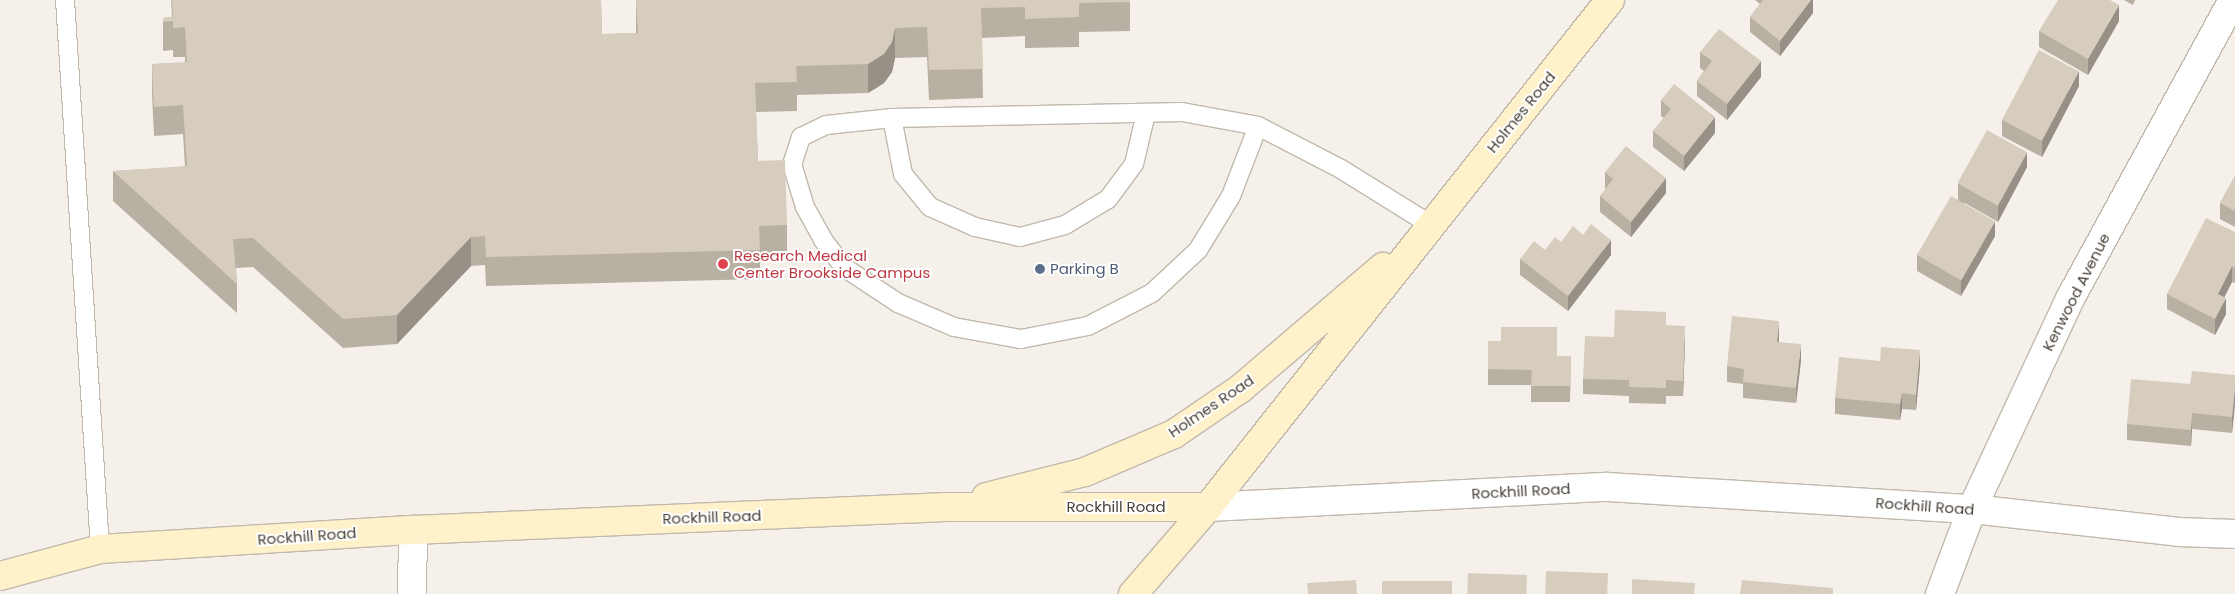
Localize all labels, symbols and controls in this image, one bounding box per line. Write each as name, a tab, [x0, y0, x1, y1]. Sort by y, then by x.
street label: Holmes Road	[1483, 68, 1559, 156]
street label: Kenwood Avenue	[2039, 230, 2113, 354]
place label: Research Medical Center Brookside Campus	[734, 246, 930, 281]
marker: Research Medical Center Brookside Campus	[716, 257, 730, 271]
place label: Parking B	[1050, 260, 1119, 278]
marker: Parking B	[1034, 263, 1046, 275]
street label: Holmes Road	[1165, 371, 1257, 441]
street label: Rockhill Road	[1471, 479, 1571, 503]
street label: Rockhill Road	[1875, 494, 1975, 518]
street label: Rockhill Road	[1066, 498, 1166, 516]
street label: Rockhill Road	[662, 506, 762, 528]
street label: Rockhill Road	[257, 524, 357, 548]

